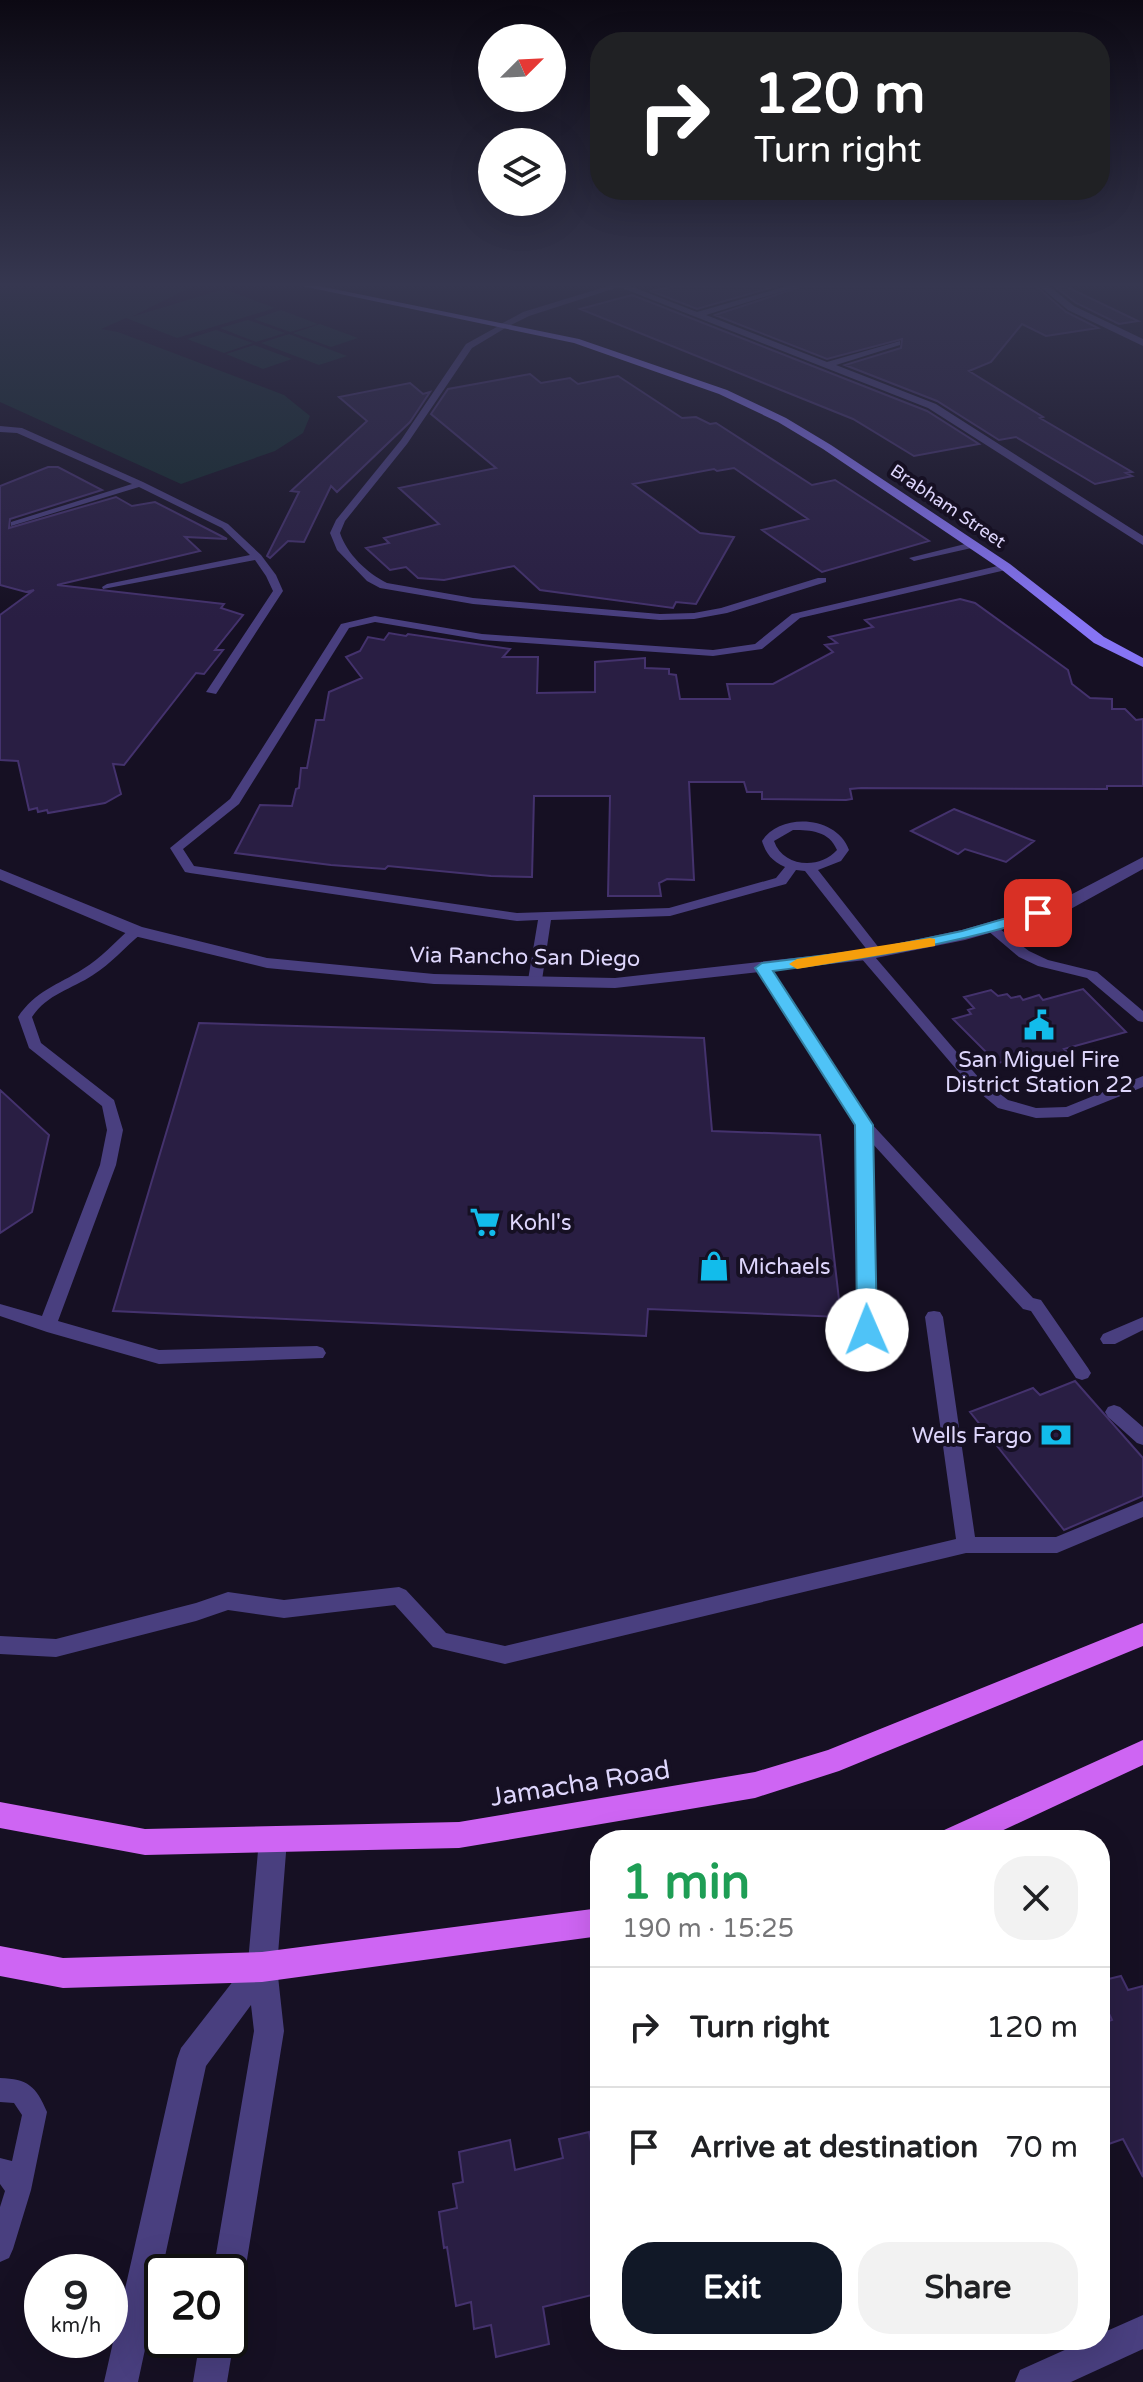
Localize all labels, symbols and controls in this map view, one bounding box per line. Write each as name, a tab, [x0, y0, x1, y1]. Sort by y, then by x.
north arrow	[478, 24, 566, 112]
map controls	[478, 24, 566, 216]
text: 120 m	[754, 61, 925, 128]
icon: right	[622, 64, 726, 168]
button: layers	[478, 128, 566, 216]
text: Turn right	[754, 129, 921, 172]
street label: Brabham Street	[886, 459, 1010, 553]
pin	[1004, 879, 1072, 947]
icon: arrive	[1016, 891, 1060, 935]
street label: Via Rancho San Diego	[409, 942, 641, 972]
public building icon: San Miguel Fire District Station 22	[1022, 1008, 1056, 1042]
place label: San Miguel Fire District Station 22	[945, 1047, 1133, 1098]
supermarket icon: Kohl's	[468, 1205, 502, 1239]
place label: Kohl's	[509, 1210, 571, 1236]
shop icon: Michaels	[697, 1249, 731, 1283]
place label: Michaels	[738, 1254, 831, 1280]
position arrow	[825, 1288, 909, 1372]
bank icon: Wells Fargo	[1039, 1418, 1073, 1452]
place label: Wells Fargo	[912, 1423, 1032, 1449]
street label: Jamacha Road	[488, 1754, 672, 1813]
text: 1 min	[622, 1854, 750, 1912]
button: close	[994, 1856, 1078, 1940]
text: 190 m · 15:25	[622, 1913, 794, 1944]
icon: right	[622, 2005, 666, 2049]
text: Turn right	[690, 2009, 830, 2046]
text: 120 m	[986, 2009, 1078, 2046]
icon: arrive	[622, 2125, 666, 2169]
text: Arrive at destination	[690, 2129, 978, 2166]
text: 70 m	[1005, 2129, 1078, 2166]
button: Exit	[622, 2242, 842, 2334]
button: Share	[858, 2242, 1078, 2334]
speed limit sign: 20	[144, 2254, 248, 2358]
text: 9	[63, 2272, 89, 2320]
text: km/h	[51, 2314, 101, 2338]

